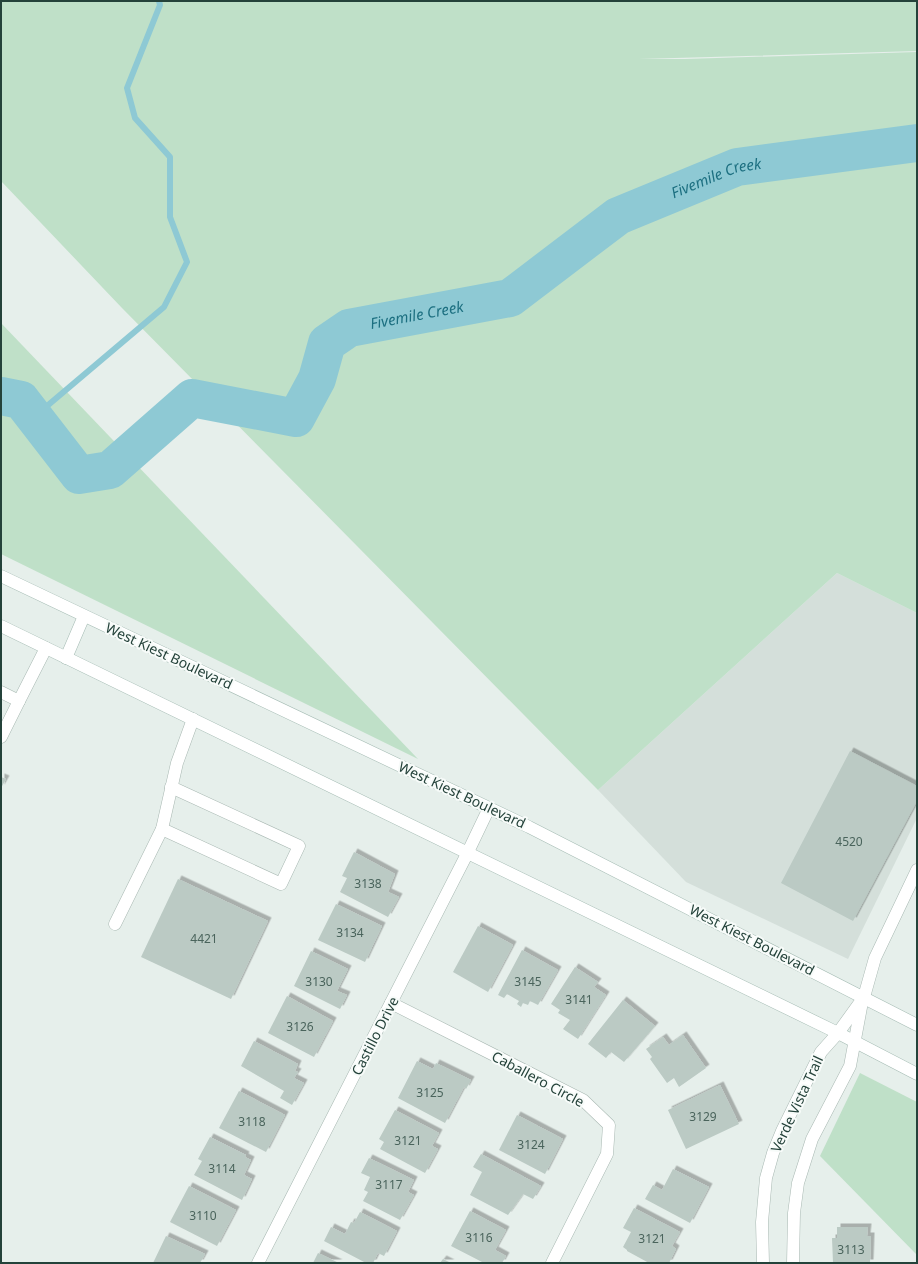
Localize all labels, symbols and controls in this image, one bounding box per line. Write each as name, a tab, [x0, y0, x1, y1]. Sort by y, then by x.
water label: Fivemile Creek	[668, 153, 763, 202]
water label: Fivemile Creek	[368, 296, 466, 333]
street label: West Kiest Boulevard	[103, 618, 236, 693]
street label: West Kiest Boulevard	[396, 757, 529, 832]
house number: 4520	[835, 833, 863, 850]
house number: 3138	[354, 875, 382, 892]
street label: West Kiest Boulevard	[686, 900, 818, 979]
house number: 3134	[336, 924, 364, 941]
house number: 4421	[190, 930, 218, 947]
house number: 3130	[305, 973, 333, 990]
house number: 3145	[514, 973, 542, 990]
house number: 3141	[565, 991, 593, 1008]
street label: Castillo Drive	[347, 993, 403, 1078]
house number: 3126	[286, 1018, 314, 1035]
street label: Caballero Circle	[489, 1046, 588, 1111]
street label: Verde Vista Trail	[766, 1052, 827, 1155]
house number: 3125	[416, 1084, 444, 1101]
house number: 3129	[689, 1108, 717, 1125]
house number: 3118	[238, 1113, 266, 1130]
house number: 3121	[394, 1132, 422, 1149]
house number: 3124	[517, 1136, 545, 1153]
house number: 3114	[208, 1160, 236, 1177]
house number: 3117	[375, 1176, 403, 1193]
house number: 3110	[189, 1207, 217, 1224]
house number: 3116	[465, 1229, 493, 1246]
house number: 3121	[638, 1230, 666, 1247]
house number: 3113	[837, 1241, 865, 1258]

